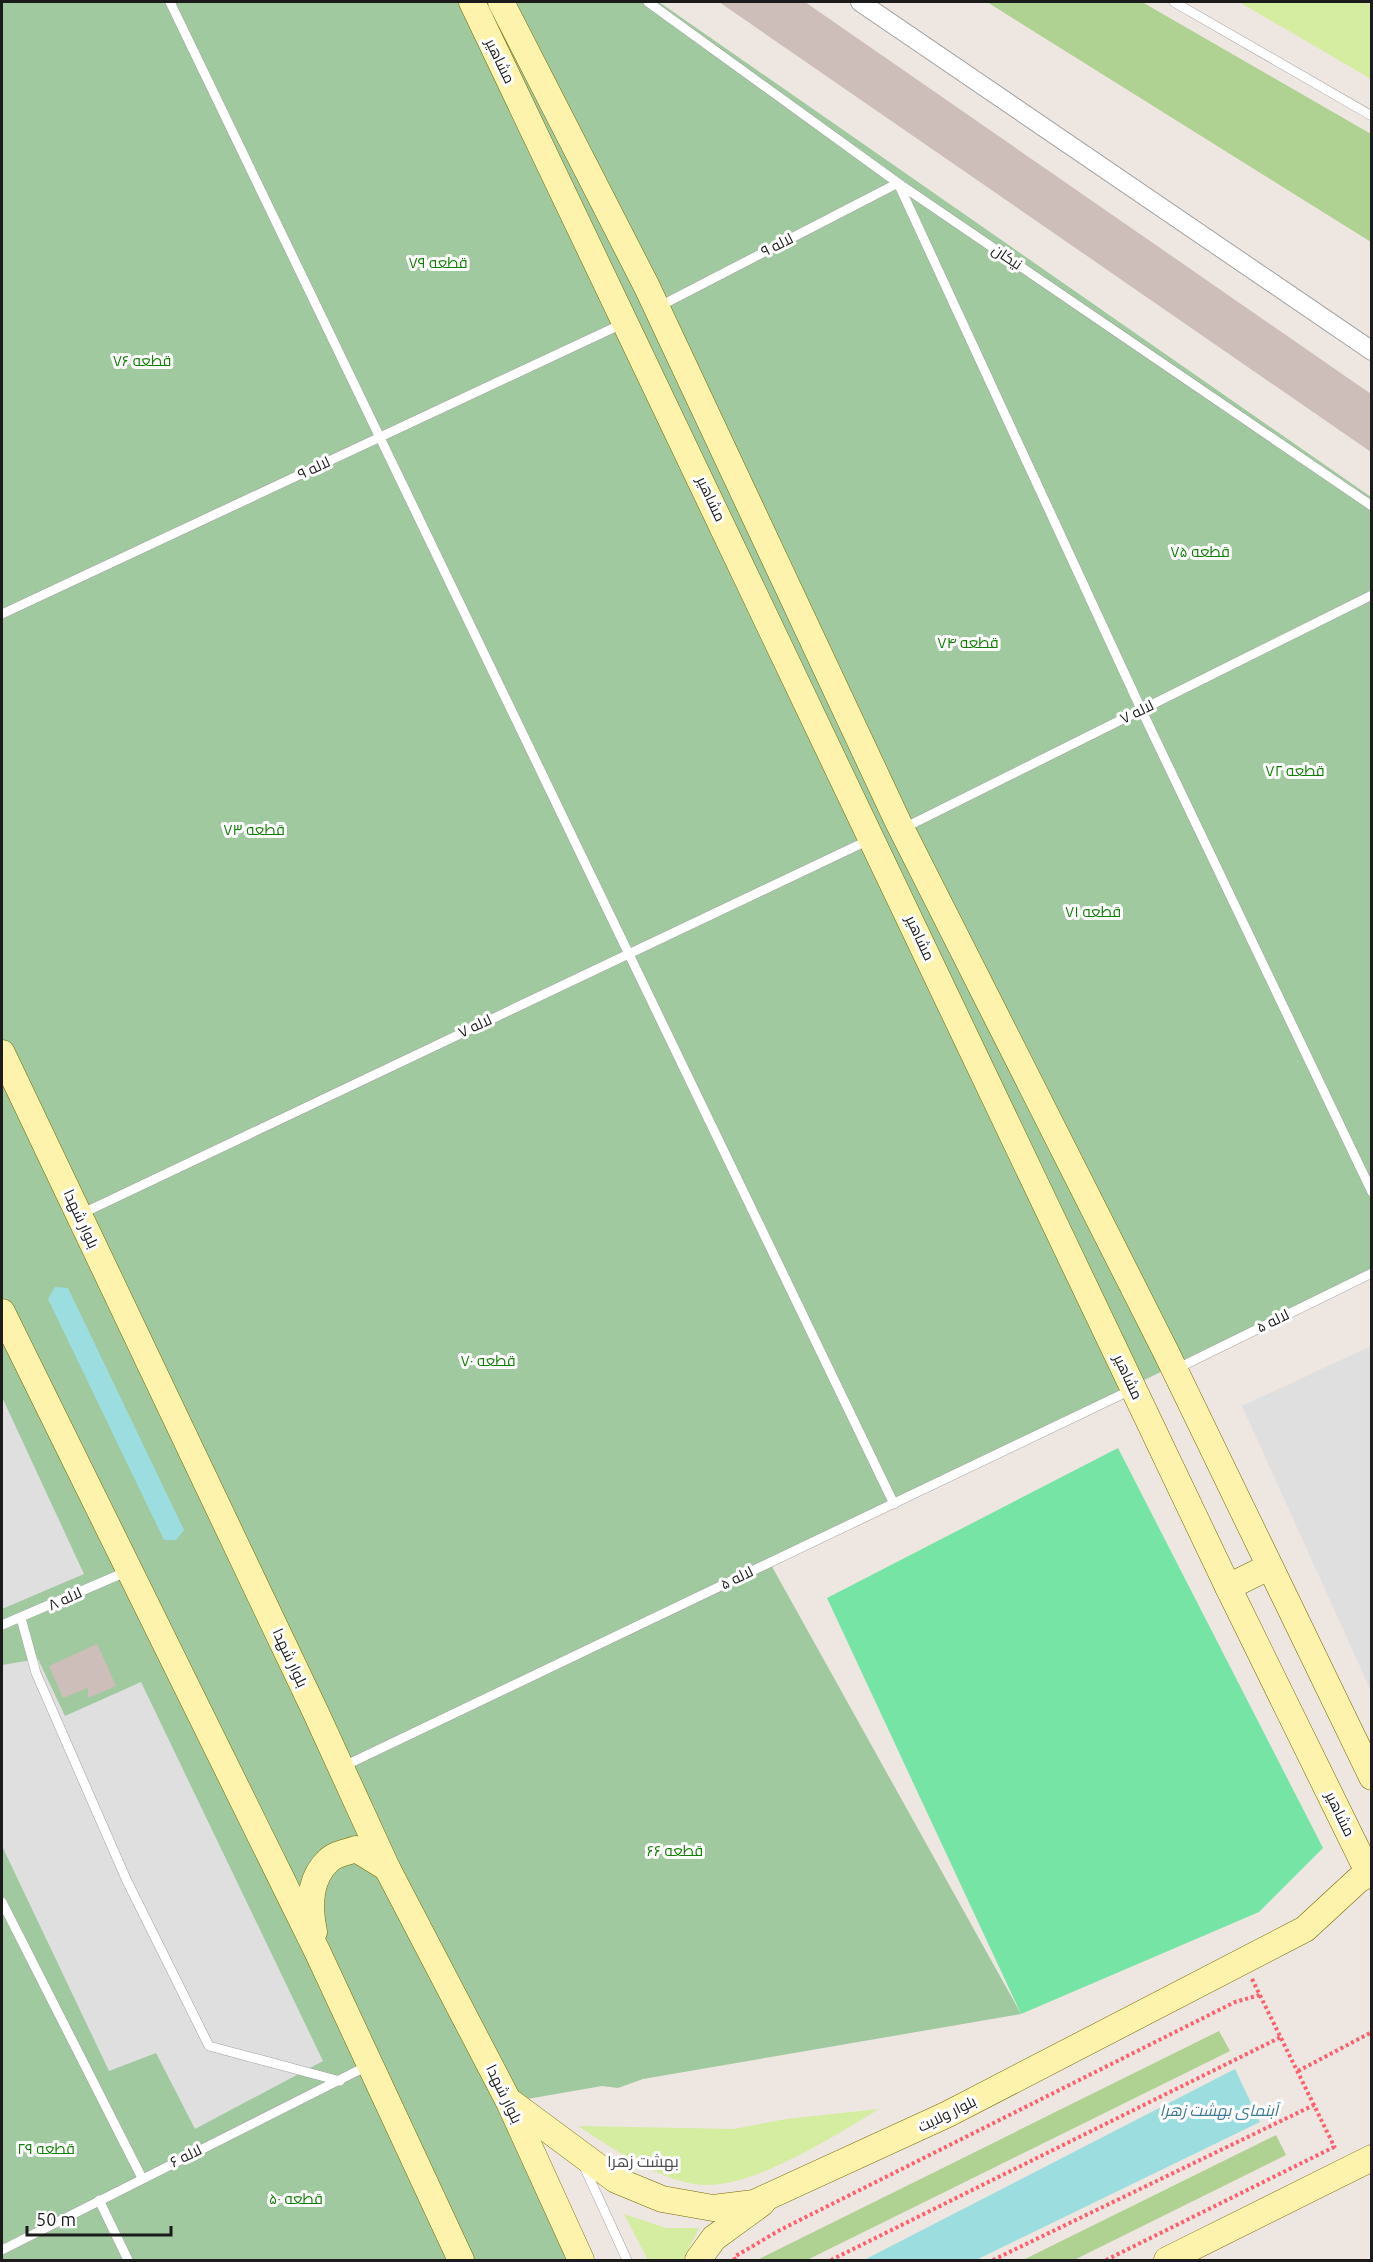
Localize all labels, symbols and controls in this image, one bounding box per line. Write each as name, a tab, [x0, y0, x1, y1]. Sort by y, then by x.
street label: مشاهیر	[481, 35, 519, 86]
street label: لاله ۹	[758, 229, 796, 260]
street label: نیکان	[988, 240, 1026, 274]
park label: قطعه ۷۹	[408, 254, 468, 271]
park label: قطعه ۷۶	[113, 352, 171, 369]
street label: لاله ۹	[295, 453, 333, 482]
street label: مشاهیر	[692, 473, 729, 524]
park label: قطعه ۷۵	[1170, 543, 1230, 560]
park label: قطعه ۷۴	[937, 634, 999, 651]
street label: لاله ۷	[1117, 696, 1156, 727]
park label: قطعه ۷۲	[1265, 762, 1325, 779]
park label: قطعه ۷۳	[223, 821, 285, 838]
park label: قطعه ۷۱	[1065, 903, 1121, 920]
street label: مشاهیر	[901, 912, 938, 963]
street label: لاله ۷	[455, 1010, 494, 1041]
street label: بلوار شهدا	[59, 1187, 102, 1252]
street label: لاله ۵	[1254, 1305, 1292, 1336]
street label: مشاهیر	[1109, 1351, 1146, 1402]
park label: قطعه ۷۰	[460, 1352, 516, 1369]
street label: لاله ۵	[718, 1562, 756, 1593]
street label: لاله ۸	[45, 1584, 84, 1613]
street label: بلوار شهدا	[268, 1626, 311, 1691]
street label: مشاهیر	[1321, 1788, 1359, 1839]
park label: قطعه ۶۶	[647, 1842, 703, 1859]
street label: بلوار شهدا	[481, 2062, 526, 2127]
street label: بلوار ولایت	[915, 2092, 979, 2136]
water label: آبنمای بهشت زهرا	[1160, 2101, 1282, 2120]
park label: قطعه ۲۹	[17, 2140, 75, 2157]
street label: لاله ۶	[167, 2141, 204, 2170]
district label: بهشت زهرا	[607, 2152, 679, 2172]
park label: قطعه ۵۰	[269, 2190, 323, 2207]
scale bar	[27, 2199, 171, 2237]
text: 50 m	[36, 2209, 76, 2229]

